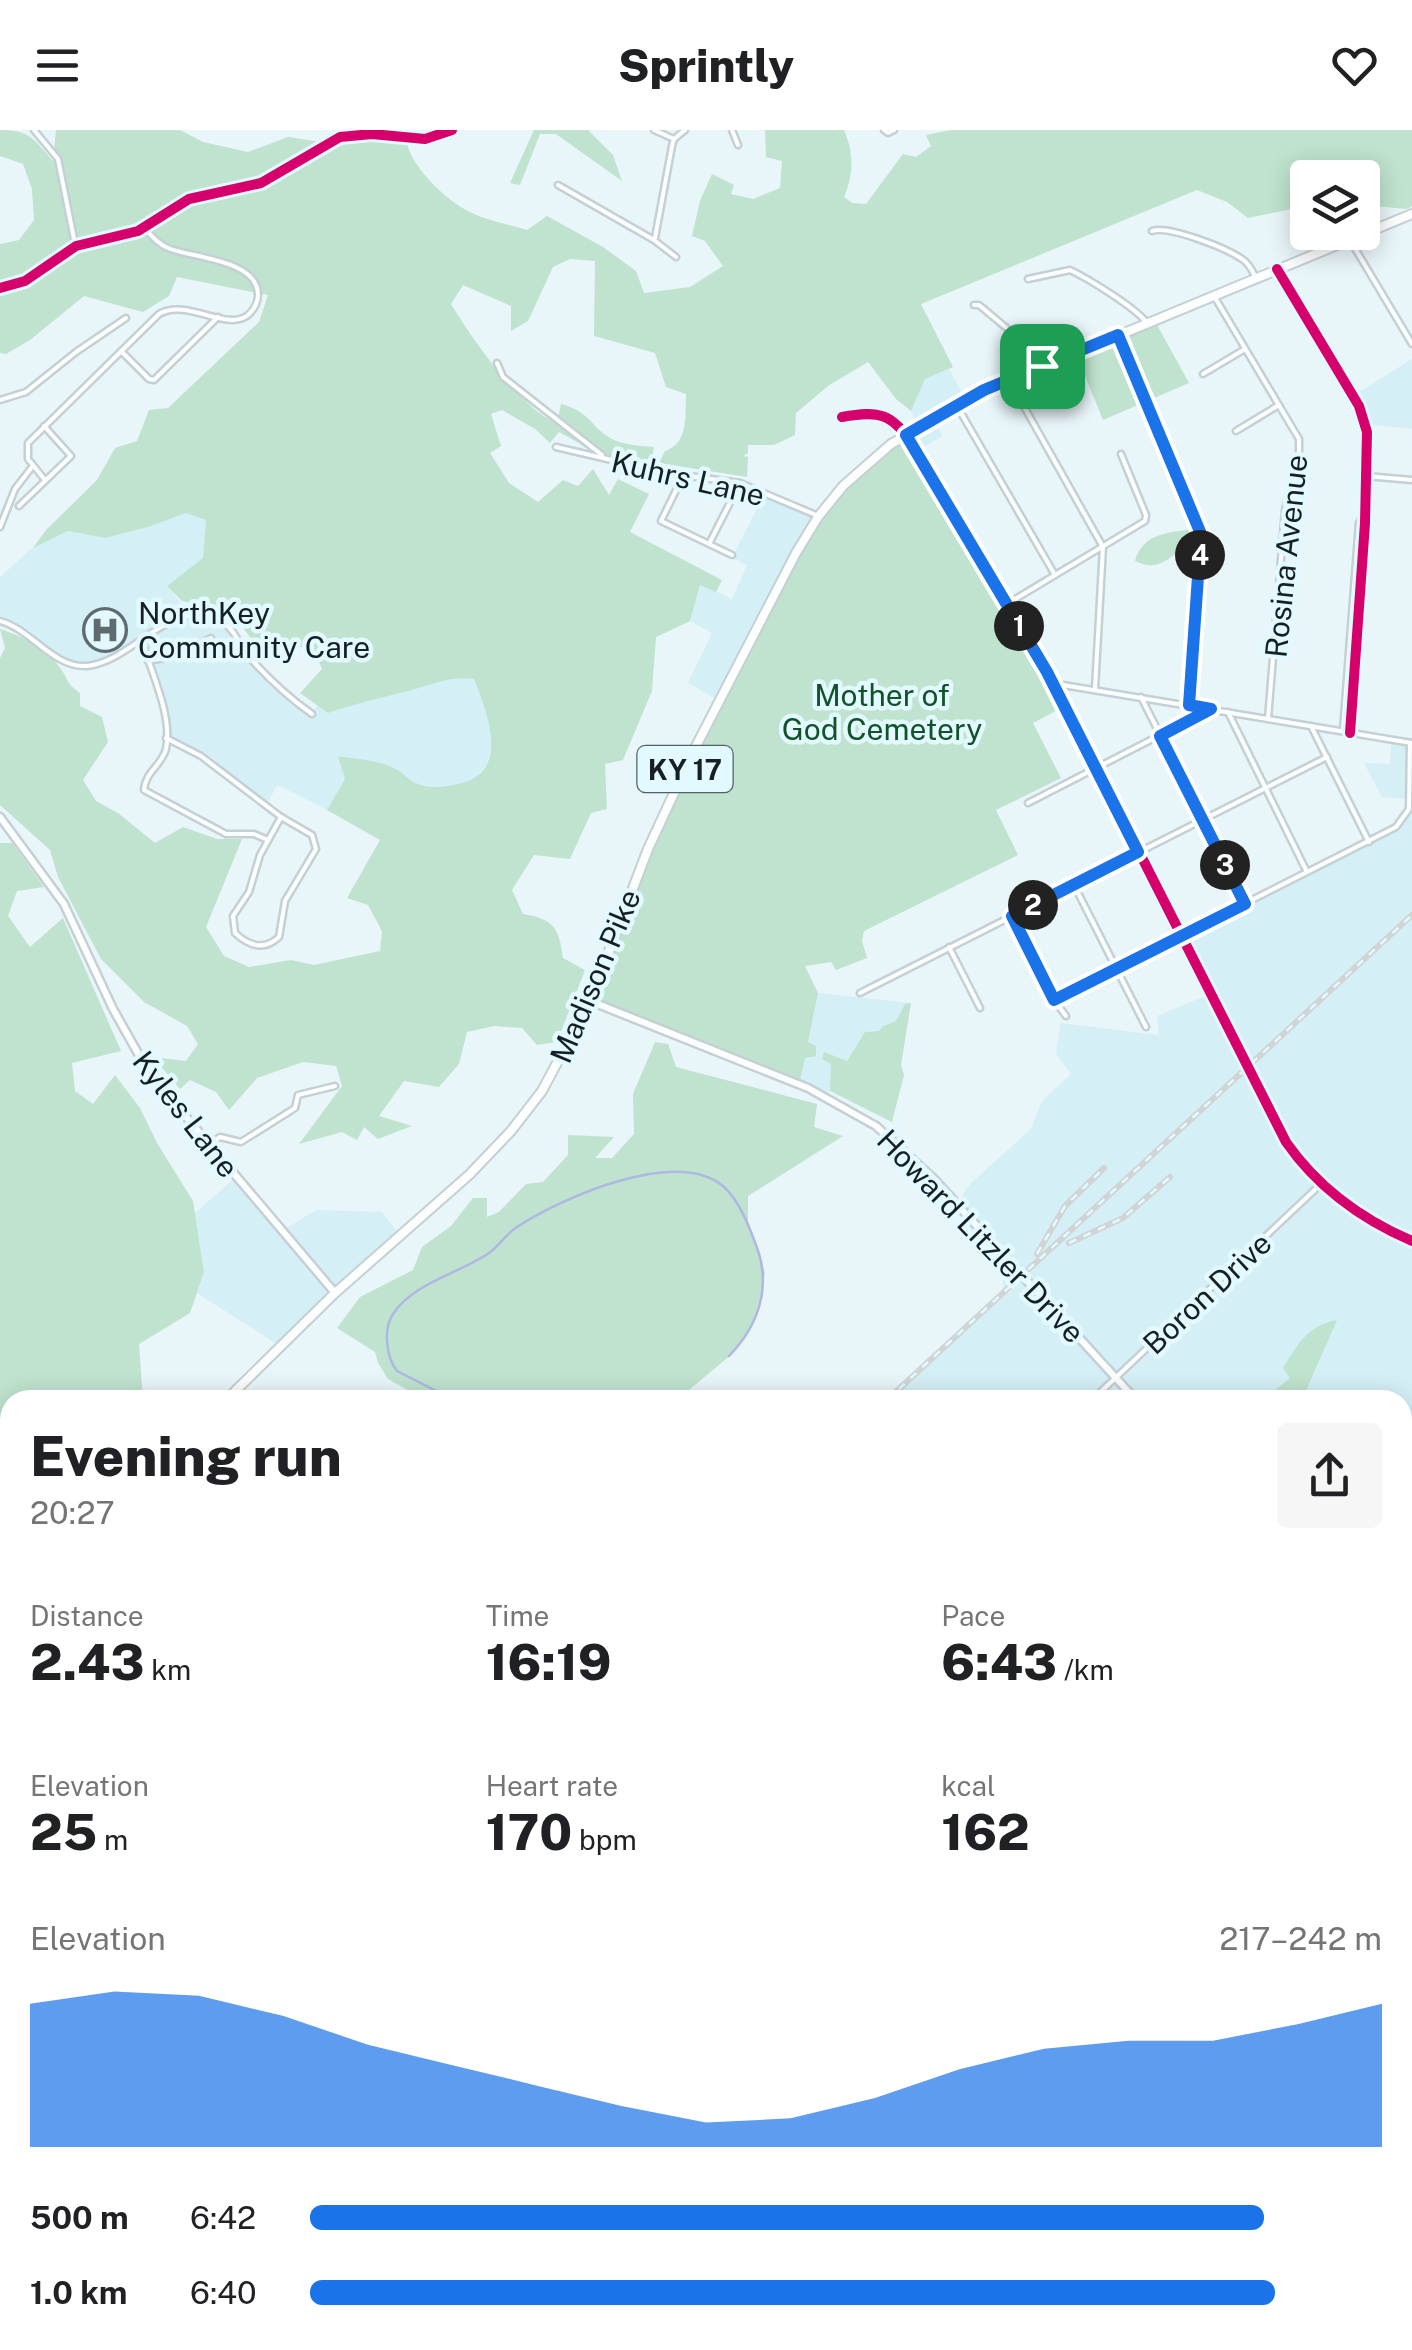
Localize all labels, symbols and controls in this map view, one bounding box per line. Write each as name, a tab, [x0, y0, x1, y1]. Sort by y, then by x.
icon: menu	[30, 38, 85, 93]
icon: heart	[1327, 38, 1382, 93]
text: Sprintly	[618, 39, 794, 92]
map controls	[1290, 160, 1380, 250]
button: layers	[1290, 160, 1380, 250]
pin	[1000, 324, 1085, 409]
icon: arrive	[1015, 339, 1070, 394]
street label: Kuhrs Lane	[608, 443, 768, 513]
street label: Rosina Avenue	[1257, 453, 1315, 659]
pin: 4	[1175, 530, 1225, 580]
text: 4	[1191, 538, 1209, 571]
place label: NorthKey Community Care	[138, 595, 370, 665]
pin: 1	[994, 601, 1044, 651]
hospital icon: NorthKey Community Care	[82, 607, 128, 653]
text: 1	[1013, 609, 1025, 642]
park label: Mother of God Cemetery	[782, 677, 982, 747]
road number: KY 17	[638, 746, 732, 792]
pin: 3	[1200, 840, 1250, 890]
text: 3	[1216, 848, 1234, 881]
pin: 2	[1008, 880, 1058, 930]
street label: Madison Pike	[542, 884, 648, 1068]
text: 2	[1024, 888, 1042, 921]
street label: Kyles Lane	[125, 1044, 247, 1184]
street label: Howard Litzler Drive	[870, 1122, 1092, 1350]
street label: Boron Drive	[1135, 1225, 1279, 1361]
button: share	[1277, 1423, 1382, 1528]
text: Evening run	[30, 1424, 342, 1488]
text: 20:27	[30, 1494, 115, 1531]
text: Distance	[30, 1599, 144, 1632]
text: Time	[486, 1599, 549, 1632]
text: Pace	[941, 1599, 1005, 1632]
text: 2.43	[30, 1632, 145, 1691]
text: 16:19	[486, 1632, 612, 1691]
text: 6:43	[941, 1632, 1057, 1691]
text: km	[145, 1653, 191, 1686]
text: /km	[1057, 1653, 1114, 1686]
text: Elevation	[30, 1769, 149, 1802]
text: Heart rate	[486, 1769, 618, 1802]
text: kcal	[941, 1769, 995, 1802]
text: 25	[30, 1802, 97, 1861]
text: 170	[486, 1802, 572, 1861]
text: 162	[941, 1802, 1030, 1861]
text: m	[97, 1823, 128, 1856]
text: bpm	[572, 1823, 637, 1856]
text: Elevation	[30, 1920, 166, 1957]
text: 217–242 m	[1219, 1920, 1382, 1957]
text: 500 m	[30, 2199, 129, 2236]
text: 6:42	[190, 2199, 256, 2236]
text: 1.0 km	[30, 2274, 127, 2311]
text: 6:40	[190, 2274, 257, 2311]

